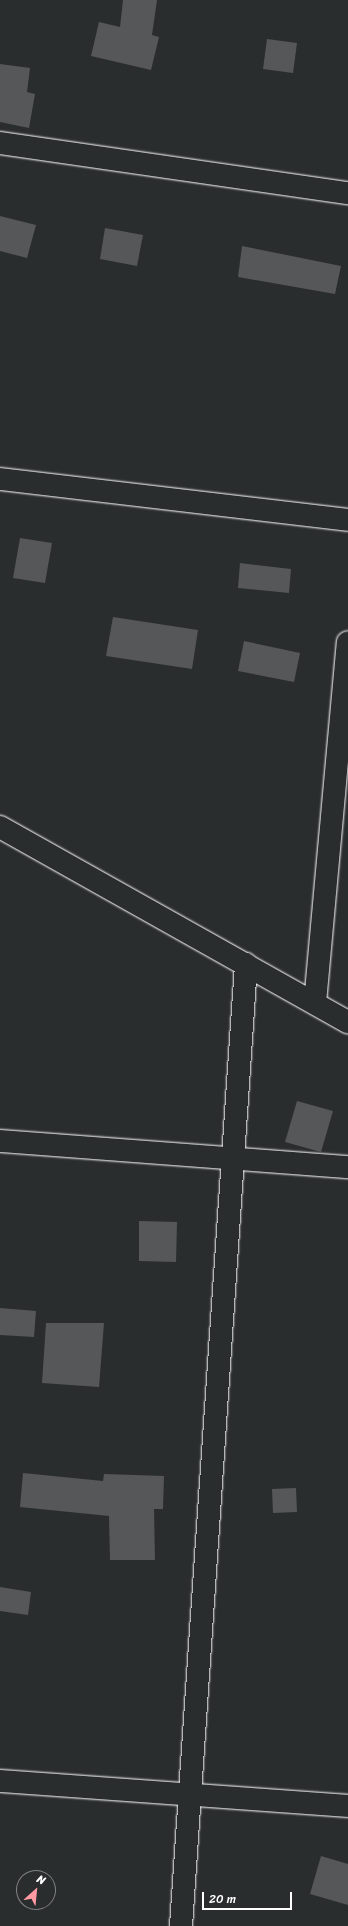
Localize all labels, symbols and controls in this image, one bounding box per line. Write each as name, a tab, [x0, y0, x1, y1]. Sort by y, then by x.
north arrow	[16, 1870, 56, 1910]
text: N	[34, 1870, 49, 1890]
scale bar	[204, 1884, 294, 1910]
text: 20 m	[209, 1888, 236, 1910]

